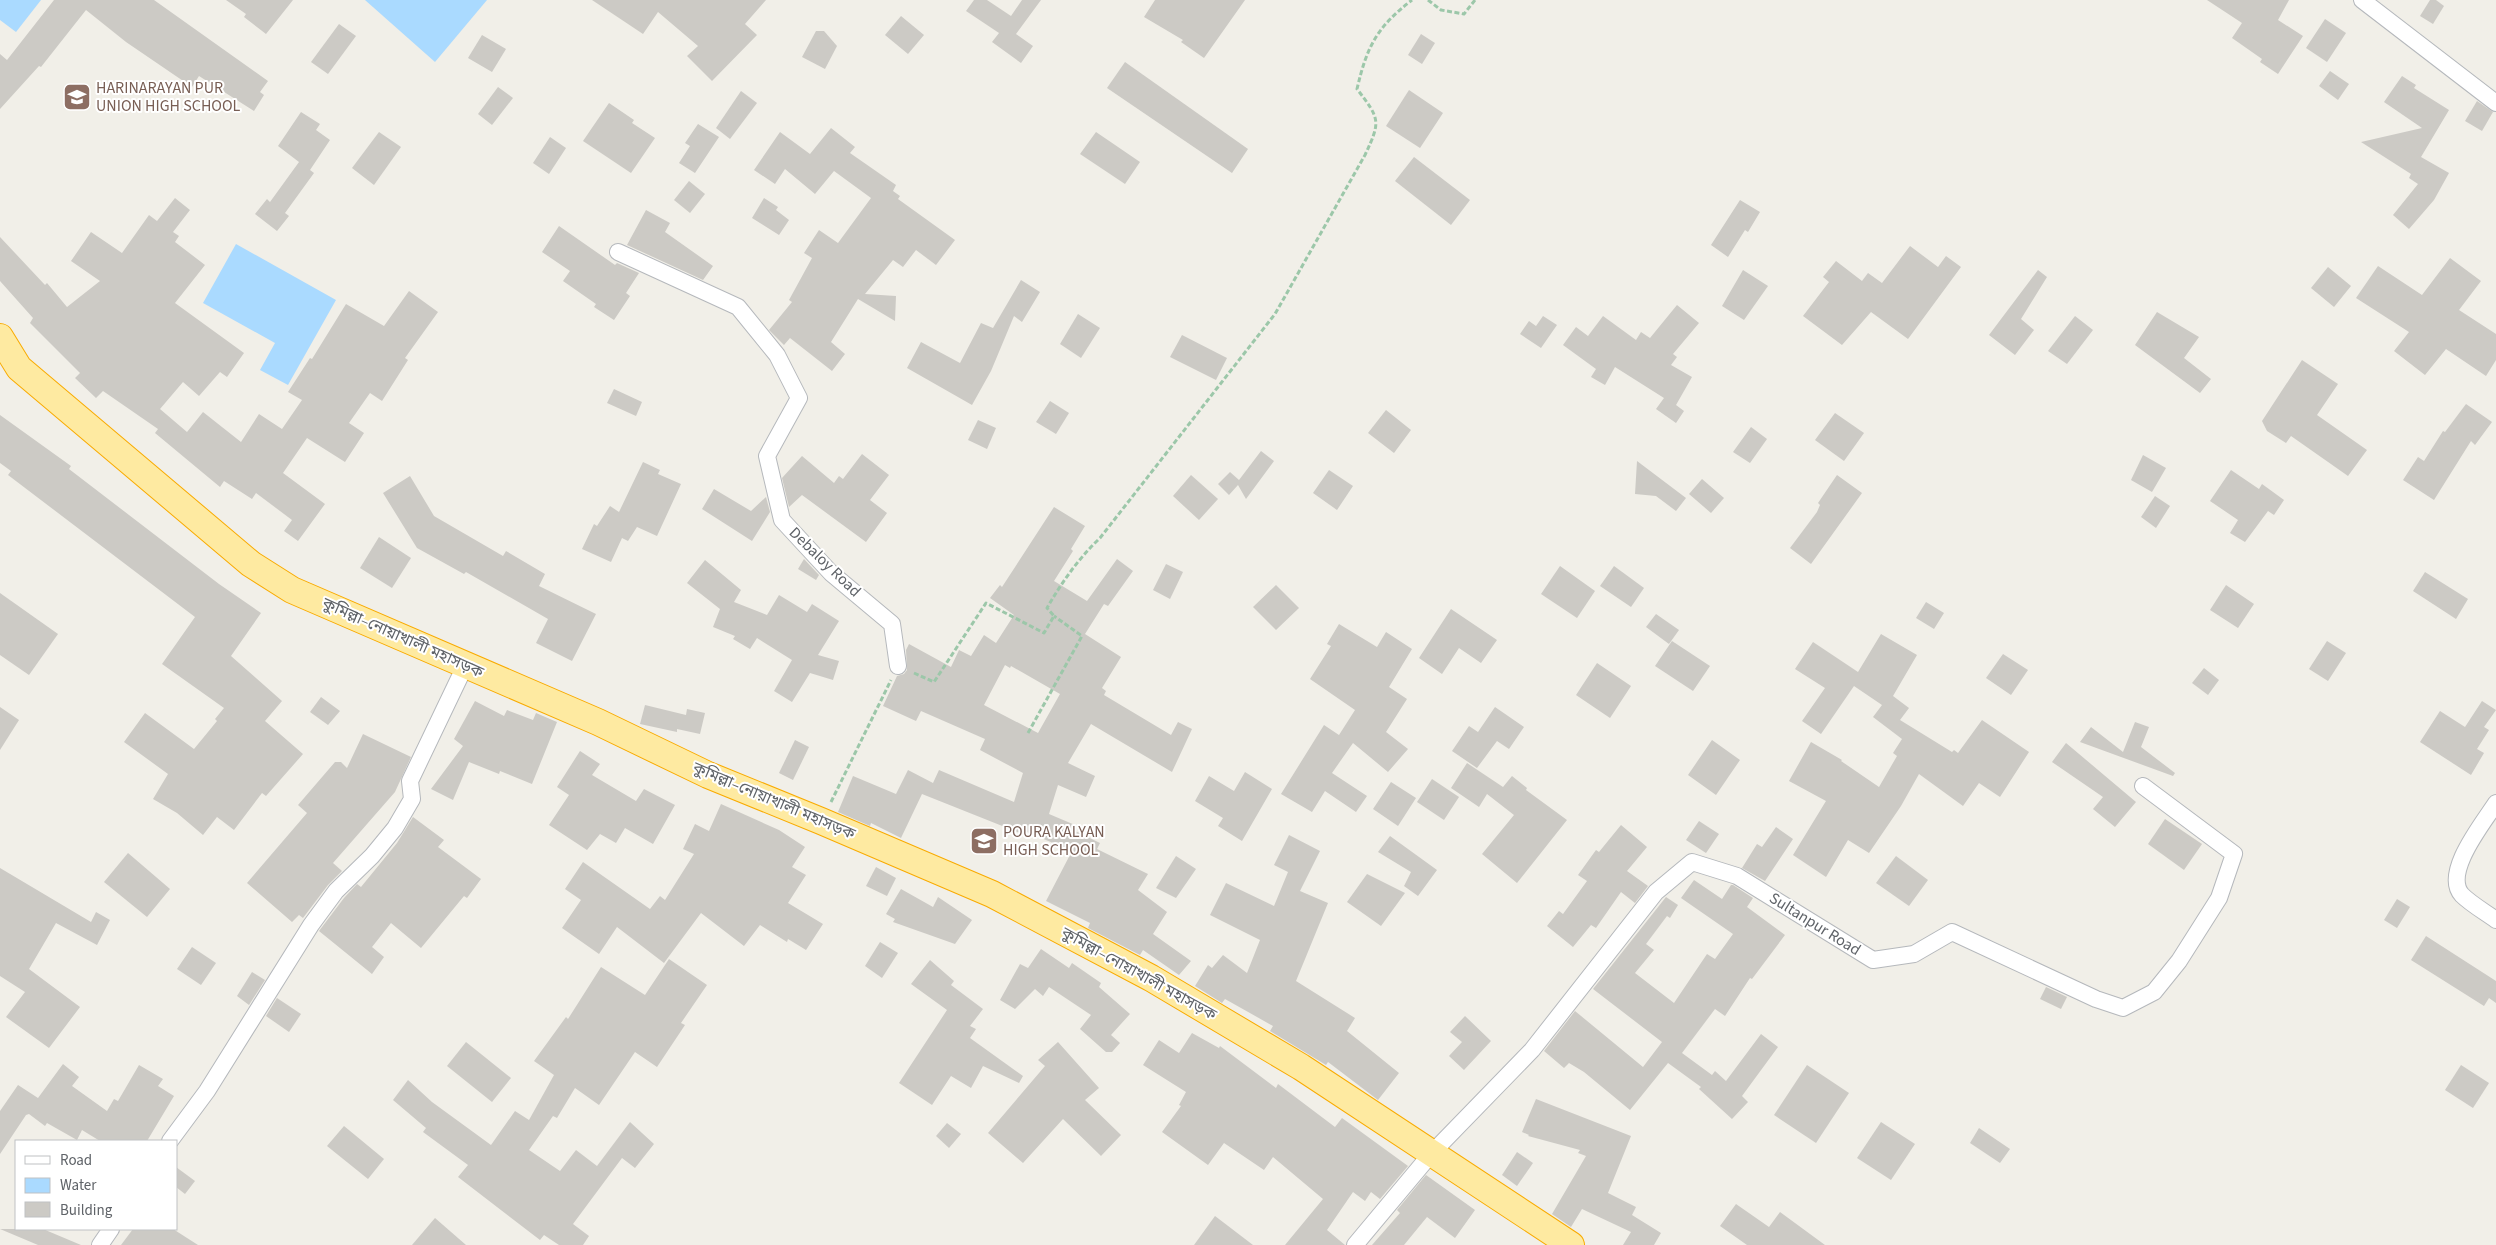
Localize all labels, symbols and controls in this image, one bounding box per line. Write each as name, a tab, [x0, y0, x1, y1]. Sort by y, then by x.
place label: HARINARAYAN PUR UNION HIGH SCHOOL	[96, 77, 241, 117]
school or university icon: HARINARAYAN PUR UNION HIGH SCHOOL	[62, 82, 92, 112]
street label: Debaloy Road	[784, 522, 866, 602]
street label: কুমিল্লা–নোয়াখালী মহাসড়ক	[318, 592, 488, 684]
street label: কুমিল্লা–নোয়াখালী মহাসড়ক	[689, 756, 860, 846]
place label: POURA KALYAN HIGH SCHOOL	[1003, 821, 1105, 861]
school or university icon: POURA KALYAN HIGH SCHOOL	[969, 826, 999, 856]
street label: Sultanpur Road	[1765, 887, 1865, 961]
street label: কুমিল্লা–নোয়াখালী মহাসড়ক	[1057, 922, 1222, 1026]
legend	[15, 1140, 178, 1230]
text: Road	[60, 1150, 92, 1171]
text: Water	[60, 1175, 97, 1196]
text: Building	[60, 1200, 113, 1221]

